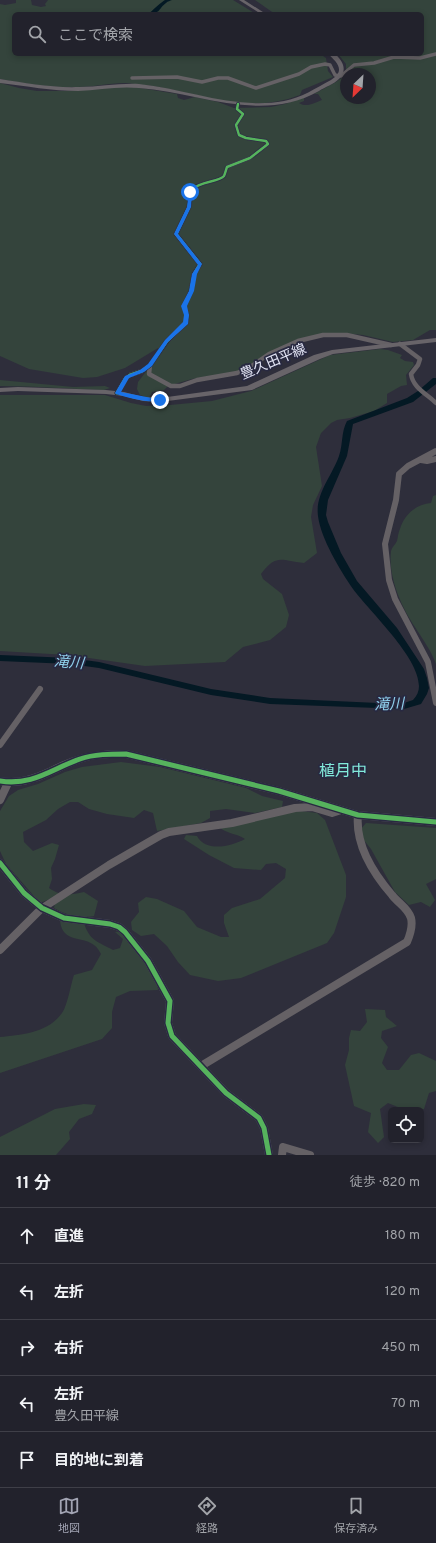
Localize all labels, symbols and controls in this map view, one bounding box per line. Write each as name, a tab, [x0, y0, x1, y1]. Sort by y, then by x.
search box	[12, 12, 424, 56]
icon: search	[26, 23, 48, 45]
text: ここで検索	[58, 27, 133, 46]
north arrow	[340, 68, 376, 104]
route start	[181, 183, 199, 201]
street label: 豊久田平線	[238, 341, 309, 384]
route end	[151, 391, 169, 409]
water label: 滝川	[53, 653, 87, 674]
water label: 滝川	[374, 695, 406, 716]
district label: 植月中	[319, 762, 367, 782]
map controls	[388, 1107, 424, 1143]
button: locate	[388, 1107, 424, 1143]
text: 11 分	[16, 1173, 51, 1195]
text: 徒歩 · 820 m	[350, 1175, 420, 1191]
icon: ahead	[16, 1225, 38, 1247]
text: 直進	[54, 1228, 84, 1247]
text: 180 m	[385, 1228, 420, 1244]
icon: left	[16, 1281, 38, 1303]
text: 左折	[54, 1284, 84, 1303]
text: 120 m	[385, 1284, 420, 1300]
icon: right	[16, 1337, 38, 1359]
text: 右折	[54, 1340, 84, 1359]
text: 450 m	[381, 1340, 420, 1356]
text: 左折	[54, 1386, 84, 1405]
icon: left	[16, 1393, 38, 1415]
text: 70 m	[391, 1396, 420, 1412]
text: 豊久田平線	[54, 1409, 119, 1425]
icon: arrive	[16, 1449, 38, 1471]
text: 目的地に到着	[54, 1452, 144, 1471]
tab: 地図	[58, 1495, 80, 1536]
tab: 経路	[196, 1495, 218, 1536]
tab: 保存済み	[334, 1495, 378, 1536]

